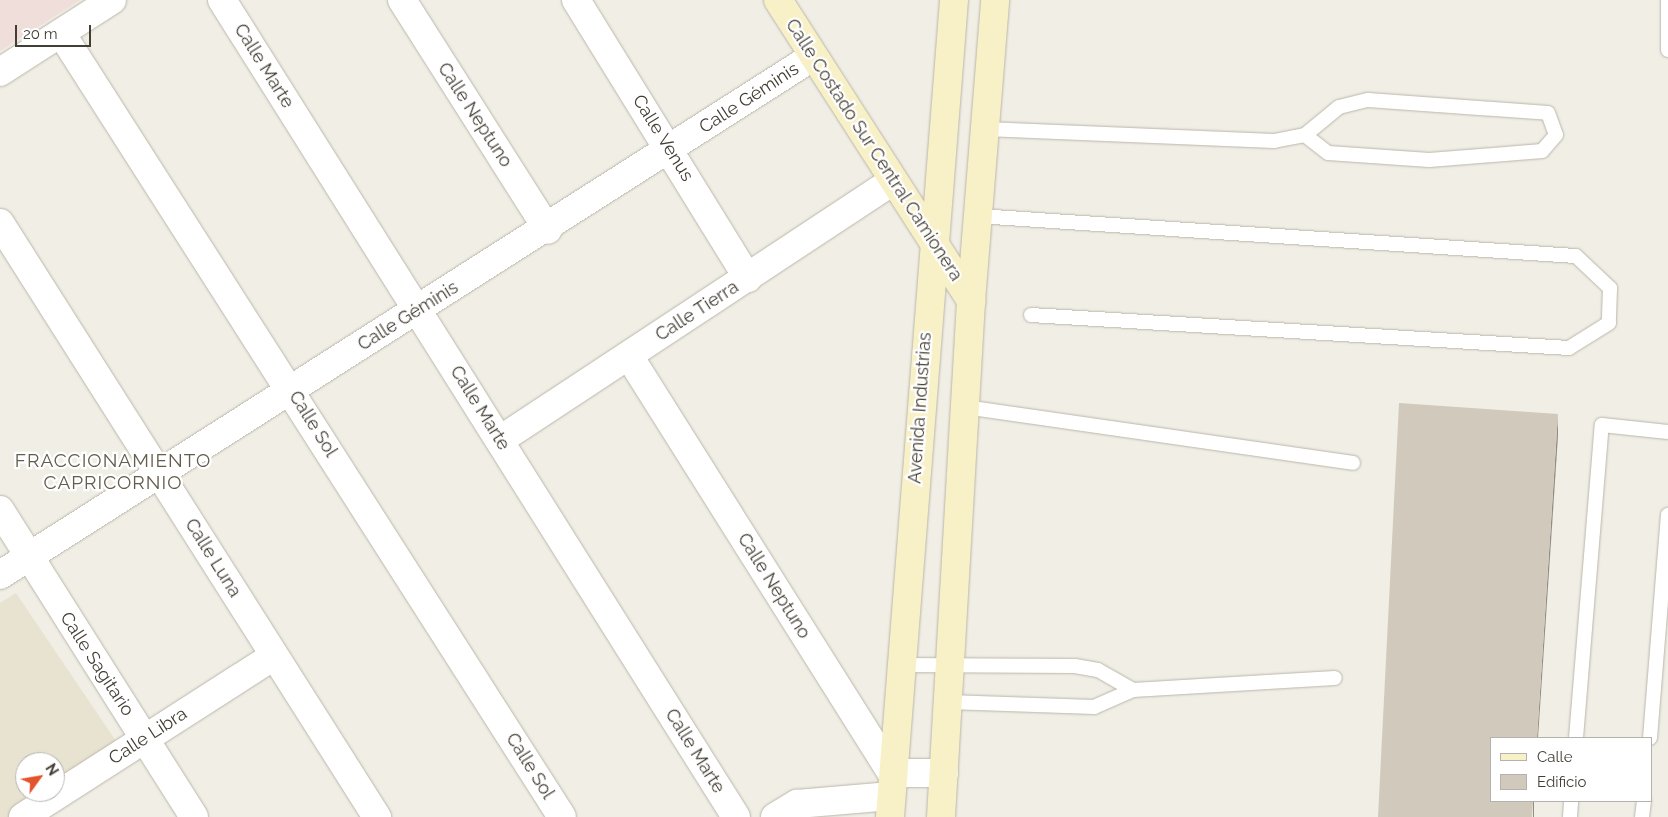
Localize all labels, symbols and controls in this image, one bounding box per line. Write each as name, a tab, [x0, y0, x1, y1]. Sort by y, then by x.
street label: Calle Costado Sur Central Camionera	[781, 14, 967, 286]
scale bar	[18, 15, 94, 47]
street label: Calle Marte	[230, 20, 298, 112]
text: 20 m	[23, 25, 58, 43]
street label: Calle Géminis	[695, 58, 803, 138]
street label: Calle Neptuno	[433, 59, 517, 171]
street label: Calle Venus	[628, 90, 698, 186]
street label: Calle Tierra	[651, 276, 743, 346]
street label: Calle Géminis	[354, 277, 462, 355]
street label: Avenida Industrias	[904, 332, 936, 484]
street label: Calle Marte	[446, 362, 514, 454]
street label: Calle Sol	[284, 387, 342, 461]
district label: FRACCIONAMIENTO CAPRICORNIO	[13, 450, 213, 494]
street label: Calle Luna	[180, 515, 246, 601]
street label: Calle Neptuno	[733, 529, 815, 643]
street label: Calle Sagitario	[55, 608, 139, 720]
street label: Calle Libra	[105, 703, 191, 769]
street label: Calle Marte	[661, 705, 729, 797]
street label: Calle Sol	[501, 729, 559, 803]
legend	[1490, 737, 1653, 802]
text: Calle	[1537, 748, 1572, 766]
north arrow	[15, 752, 65, 802]
text: N	[42, 761, 61, 778]
text: Edificio	[1537, 773, 1587, 791]

